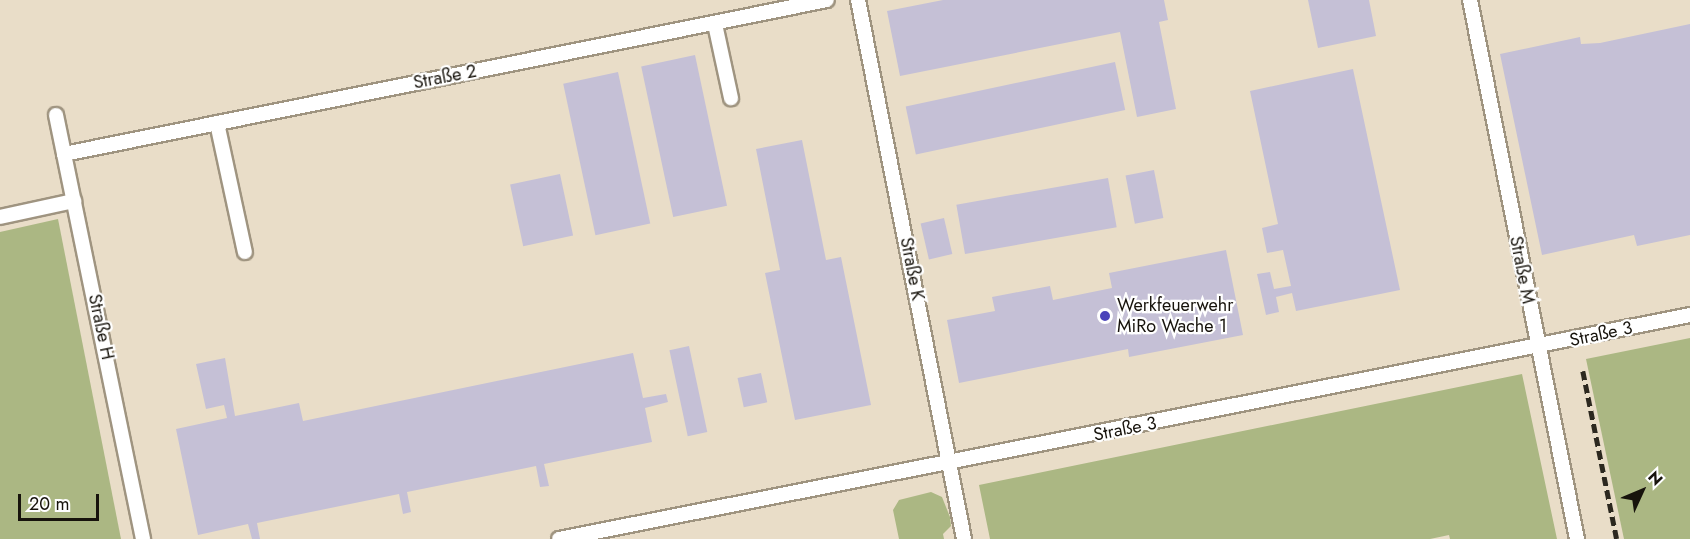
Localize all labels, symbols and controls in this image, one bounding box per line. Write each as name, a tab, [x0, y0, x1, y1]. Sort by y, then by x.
street label: Straße 2	[411, 60, 479, 94]
street label: Straße M	[1505, 234, 1539, 306]
street label: Straße K	[895, 236, 929, 302]
street label: Straße H	[83, 292, 119, 362]
place label: Werkfeuerwehr MiRo Wache 1	[1117, 295, 1233, 338]
marker: Werkfeuerwehr MiRo Wache 1	[1098, 309, 1112, 323]
street label: Straße 3	[1568, 317, 1634, 351]
street label: Straße 3	[1092, 412, 1158, 446]
north arrow	[1612, 461, 1672, 521]
text: N	[1643, 466, 1668, 491]
scale bar	[21, 482, 102, 520]
text: 20 m	[29, 491, 69, 517]

